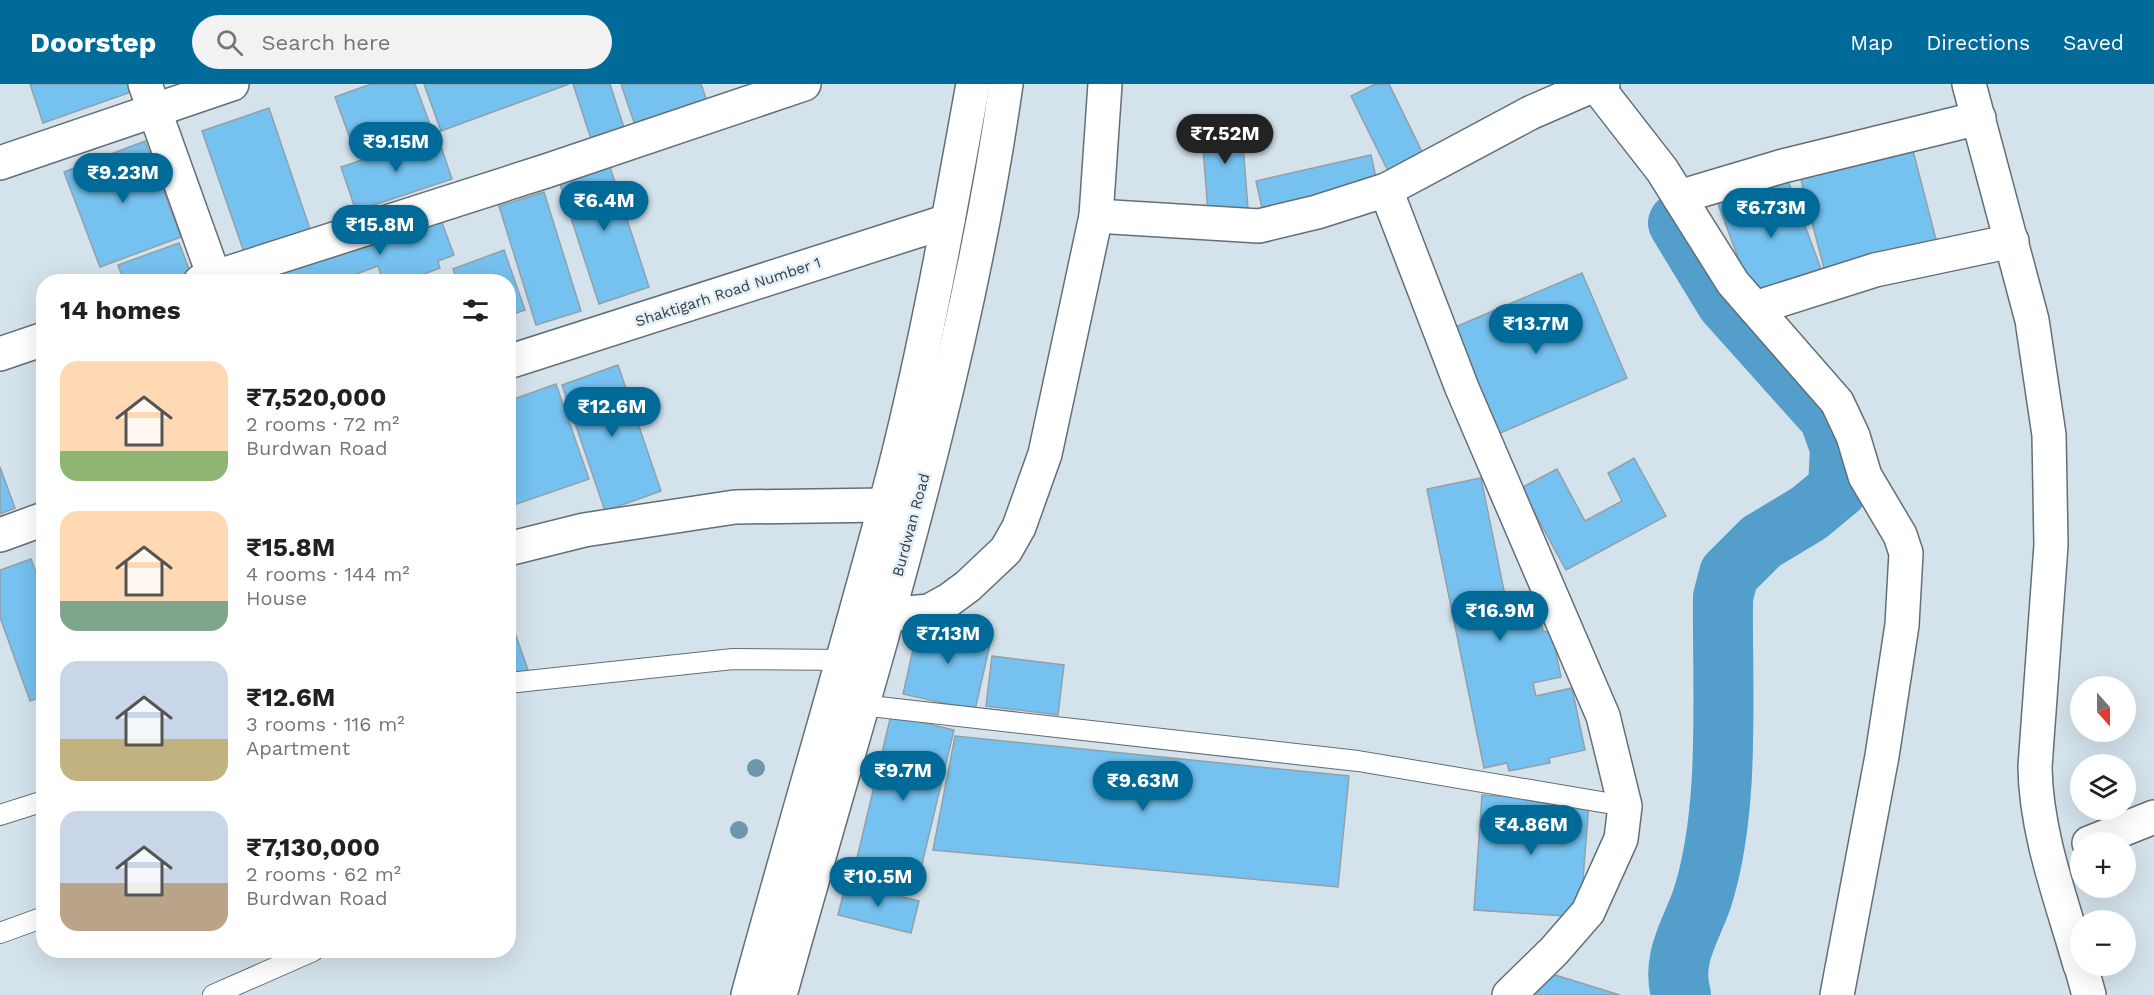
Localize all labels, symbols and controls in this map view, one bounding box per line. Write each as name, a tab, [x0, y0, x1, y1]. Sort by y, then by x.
search box	[192, 15, 612, 69]
text: Doorstep	[30, 26, 156, 59]
icon: search	[213, 26, 246, 59]
text: Search here	[261, 30, 390, 55]
text: Map	[1850, 30, 1893, 55]
text: Directions	[1926, 30, 2030, 55]
text: Saved	[2063, 30, 2124, 55]
pin: ₹7.52M	[1176, 114, 1274, 165]
text: ₹7.52M	[1190, 121, 1260, 145]
pin: ₹9.15M	[347, 122, 445, 173]
text: ₹9.15M	[363, 129, 429, 153]
pin: ₹9.23M	[74, 153, 172, 204]
text: ₹9.23M	[87, 160, 159, 184]
pin: ₹6.4M	[562, 181, 646, 232]
text: ₹6.4M	[573, 188, 635, 212]
pin: ₹6.73M	[1722, 188, 1820, 239]
text: ₹6.73M	[1736, 195, 1806, 219]
pin: ₹15.8M	[331, 205, 429, 256]
text: ₹15.8M	[346, 212, 414, 236]
street label: Shaktigarh Road Number 1	[633, 253, 823, 331]
icon: filters	[459, 294, 492, 327]
text: 14 homes	[60, 295, 181, 325]
pin: ₹13.7M	[1487, 304, 1585, 355]
text: ₹13.7M	[1503, 311, 1569, 335]
text: ₹7,520,000	[246, 382, 387, 412]
icon: home	[108, 385, 180, 457]
pin: ₹12.6M	[563, 387, 661, 438]
text: ₹12.6M	[578, 394, 646, 418]
text: 2 rooms · 72 m²	[246, 412, 399, 436]
text: Burdwan Road	[246, 436, 388, 460]
street label: Burdwan Road	[889, 471, 933, 579]
text: ₹15.8M	[246, 532, 336, 562]
icon: home	[108, 535, 180, 607]
text: 4 rooms · 144 m²	[246, 562, 410, 586]
text: House	[246, 586, 307, 610]
pin: ₹16.9M	[1451, 591, 1549, 642]
text: ₹16.9M	[1465, 598, 1535, 622]
pin: ₹7.13M	[899, 614, 997, 665]
text: ₹7.13M	[916, 621, 980, 645]
north arrow	[2070, 676, 2136, 742]
map controls	[2070, 676, 2136, 976]
text: ₹12.6M	[246, 682, 335, 712]
icon: home	[108, 685, 180, 757]
text: 3 rooms · 116 m²	[246, 712, 405, 736]
text: Apartment	[246, 736, 350, 760]
pin: ₹9.7M	[861, 751, 945, 802]
button: layers	[2070, 754, 2136, 820]
text: ₹9.7M	[874, 758, 932, 782]
pin: ₹9.63M	[1094, 761, 1192, 812]
text: ₹9.63M	[1107, 768, 1179, 792]
pin: ₹4.86M	[1482, 805, 1580, 856]
text: ₹4.86M	[1494, 812, 1568, 836]
text: ₹7,130,000	[246, 832, 380, 862]
button: +	[2070, 832, 2136, 898]
icon: home	[108, 835, 180, 907]
pin: ₹10.5M	[829, 857, 927, 908]
text: 2 rooms · 62 m²	[246, 862, 401, 886]
text: ₹10.5M	[844, 864, 913, 888]
text: Burdwan Road	[246, 886, 388, 910]
button: −	[2070, 910, 2136, 976]

